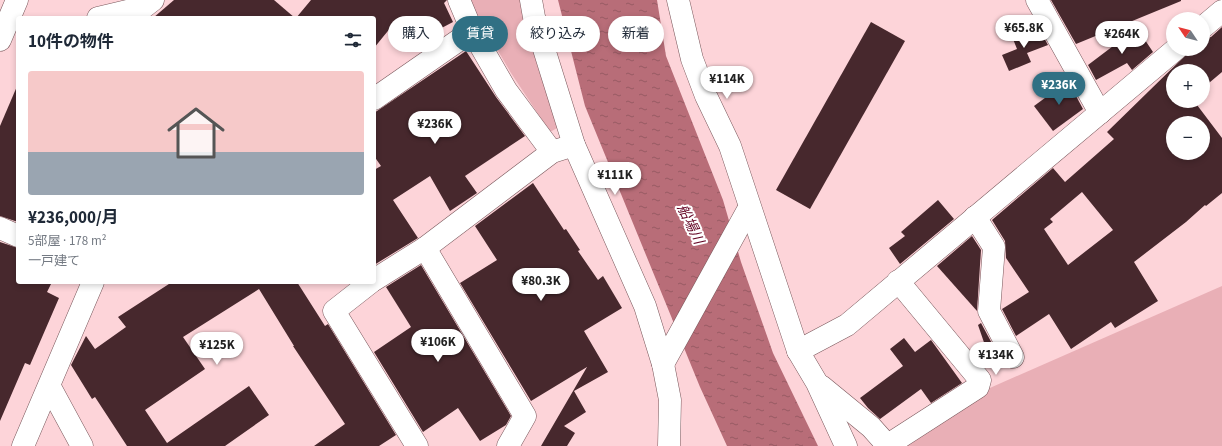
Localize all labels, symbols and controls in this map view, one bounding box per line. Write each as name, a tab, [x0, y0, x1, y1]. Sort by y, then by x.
north arrow	[1166, 12, 1210, 56]
map controls	[1166, 12, 1210, 160]
pin: ¥65.8K	[991, 15, 1057, 49]
chip: 購入	[388, 16, 444, 52]
chip: 賃貸	[452, 16, 508, 52]
chip: 絞り込み	[516, 16, 600, 52]
chip: 新着	[608, 16, 664, 52]
text: ¥65.8K	[1004, 19, 1044, 37]
pin: ¥264K	[1094, 21, 1150, 55]
text: ¥264K	[1104, 25, 1140, 43]
icon: filters	[342, 29, 364, 51]
text: 10件の物件	[28, 30, 114, 54]
button: +	[1166, 64, 1210, 108]
pin: ¥114K	[699, 66, 755, 100]
text: ¥114K	[709, 70, 745, 88]
pin: ¥236K	[1031, 72, 1087, 106]
text: ¥236K	[1041, 76, 1077, 94]
icon: home	[160, 97, 232, 169]
pin: ¥236K	[407, 111, 463, 145]
text: ¥236K	[417, 115, 453, 133]
button: −	[1166, 116, 1210, 160]
pin: ¥111K	[587, 162, 643, 196]
text: ¥111K	[597, 166, 633, 184]
water label: 船場川	[672, 201, 709, 249]
text: ¥236,000/月	[28, 206, 119, 230]
text: 5部屋 · 178 m²	[28, 232, 106, 250]
text: 一戸建て	[28, 252, 80, 270]
pin: ¥80.3K	[508, 268, 574, 302]
text: ¥80.3K	[521, 272, 561, 290]
pin: ¥106K	[410, 329, 466, 363]
pin: ¥125K	[189, 332, 245, 366]
text: ¥106K	[420, 333, 456, 351]
text: ¥125K	[199, 336, 235, 354]
pin: ¥134K	[968, 342, 1024, 376]
text: ¥134K	[978, 346, 1014, 364]

